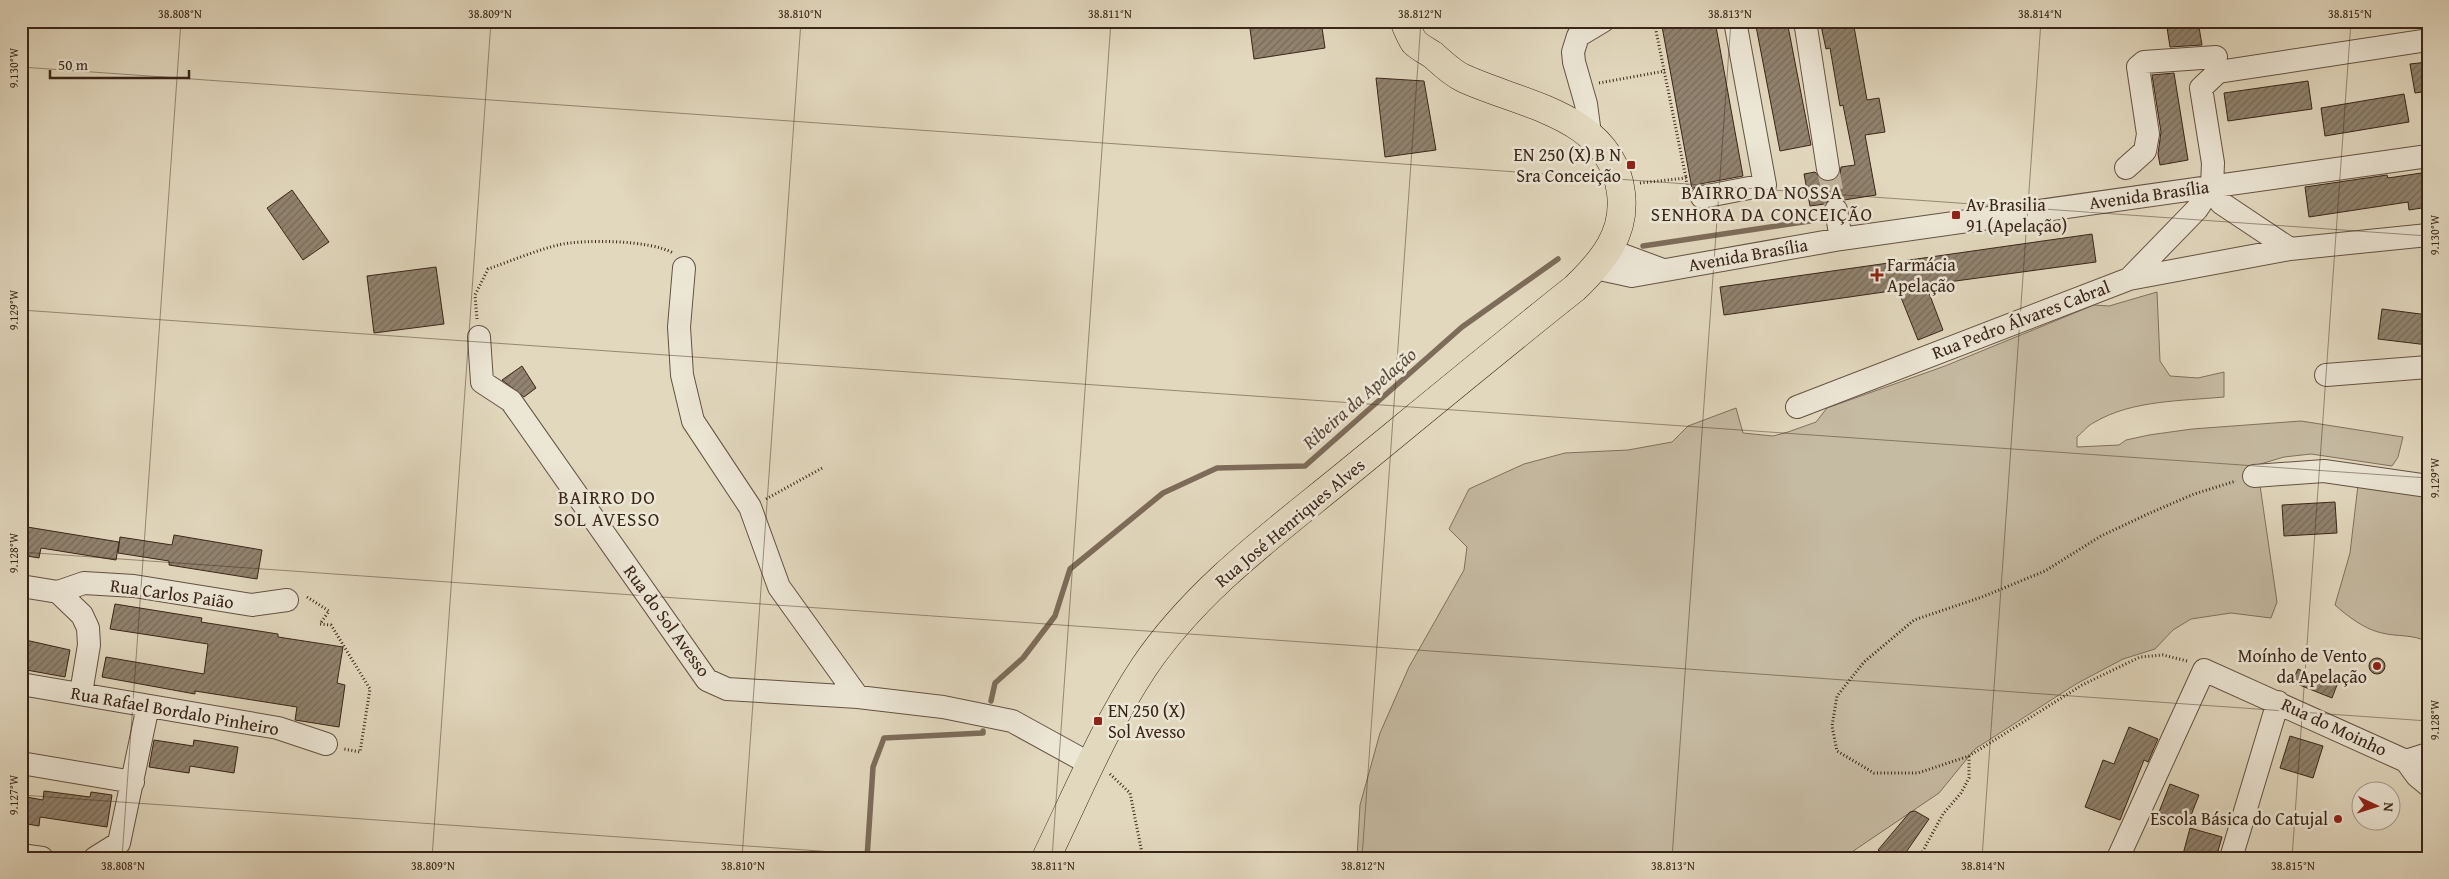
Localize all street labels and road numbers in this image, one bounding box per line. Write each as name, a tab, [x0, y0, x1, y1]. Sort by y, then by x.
street label: Avenida Brasília	[2087, 173, 2211, 216]
street label: Avenida Brasília	[1686, 231, 1810, 278]
street label: Rua Pedro Álvares Cabral	[1928, 273, 2114, 366]
street label: Rua José Henriques Alves	[1209, 452, 1371, 594]
street label: Rua do Sol Avesso	[617, 559, 717, 682]
street label: Rua Carlos Paião	[109, 571, 236, 616]
street label: Rua Rafael Bordalo Pinheiro	[69, 679, 281, 742]
street label: Rua do Moinho	[2277, 690, 2391, 763]

